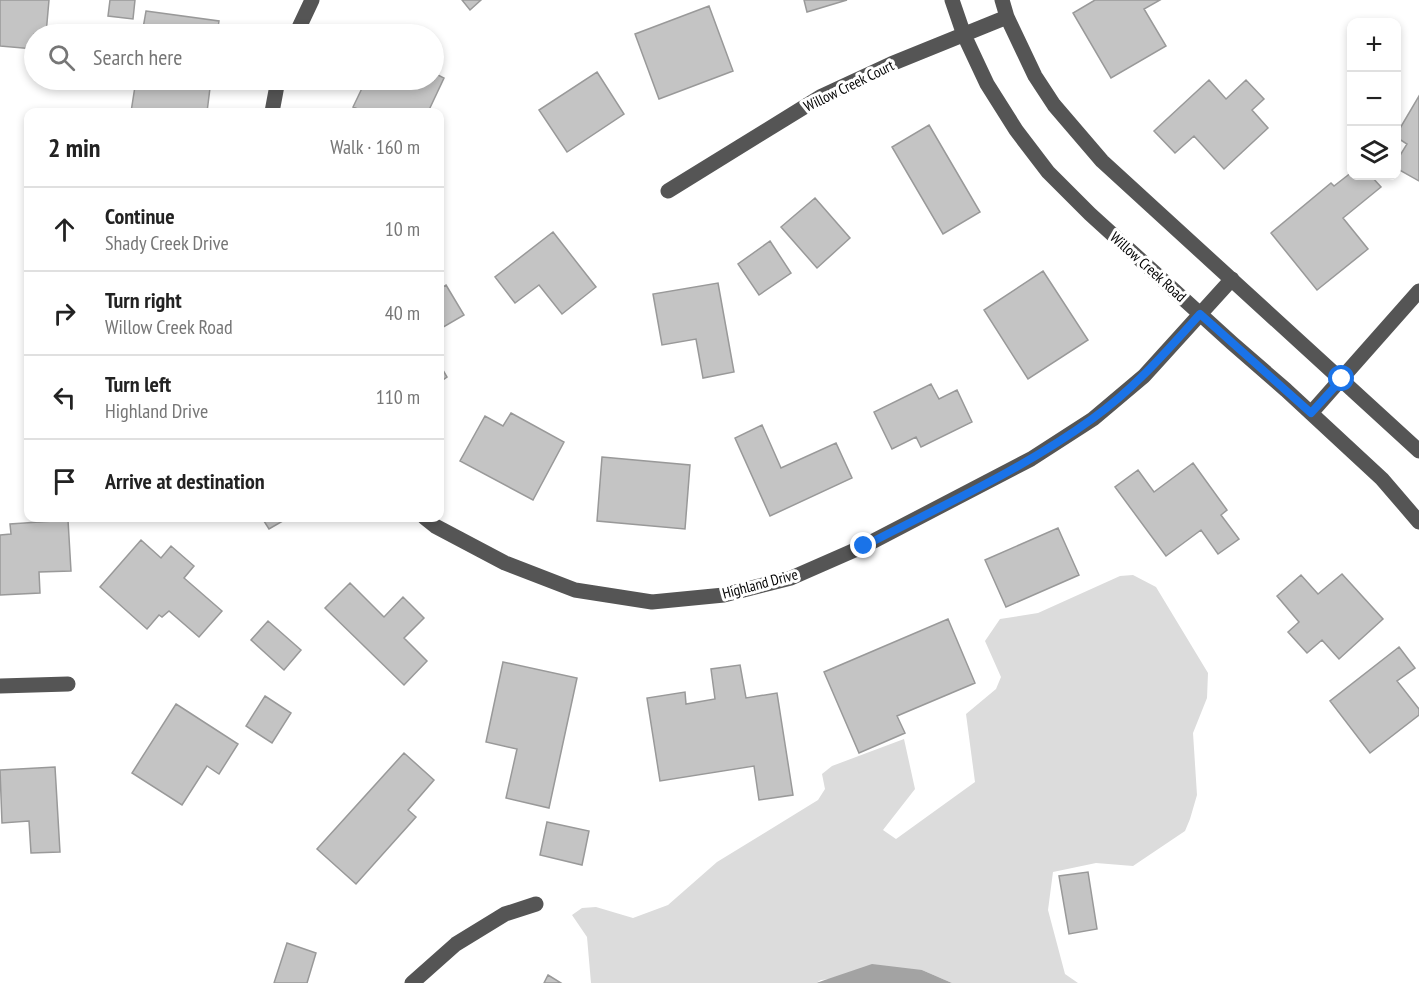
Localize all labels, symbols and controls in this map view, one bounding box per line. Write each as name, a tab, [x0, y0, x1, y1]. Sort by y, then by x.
map controls	[1347, 18, 1401, 180]
button: +	[1347, 18, 1401, 72]
search box	[24, 24, 444, 90]
icon: search	[45, 41, 78, 74]
text: Search here	[93, 43, 182, 71]
street label: Willow Creek Court	[801, 55, 897, 116]
button: −	[1347, 72, 1401, 126]
button: layers	[1347, 126, 1401, 180]
text: 2 min	[48, 131, 101, 164]
text: Walk · 160 m	[330, 134, 420, 160]
text: Continue	[105, 202, 175, 230]
icon: ahead	[48, 213, 81, 246]
text: 10 m	[385, 216, 420, 242]
street label: Willow Creek Road	[1106, 228, 1190, 306]
text: Shady Creek Drive	[105, 230, 229, 256]
text: Turn right	[105, 286, 182, 314]
icon: right	[48, 297, 81, 330]
text: 40 m	[385, 300, 420, 326]
text: Willow Creek Road	[105, 314, 233, 340]
route start	[1328, 365, 1354, 391]
text: Turn left	[105, 370, 171, 398]
icon: left	[48, 381, 81, 414]
text: 110 m	[376, 384, 420, 410]
text: Highland Drive	[105, 398, 208, 424]
icon: arrive	[48, 465, 81, 498]
text: Arrive at destination	[105, 467, 265, 495]
route end	[850, 532, 876, 558]
street label: Highland Drive	[720, 564, 800, 603]

